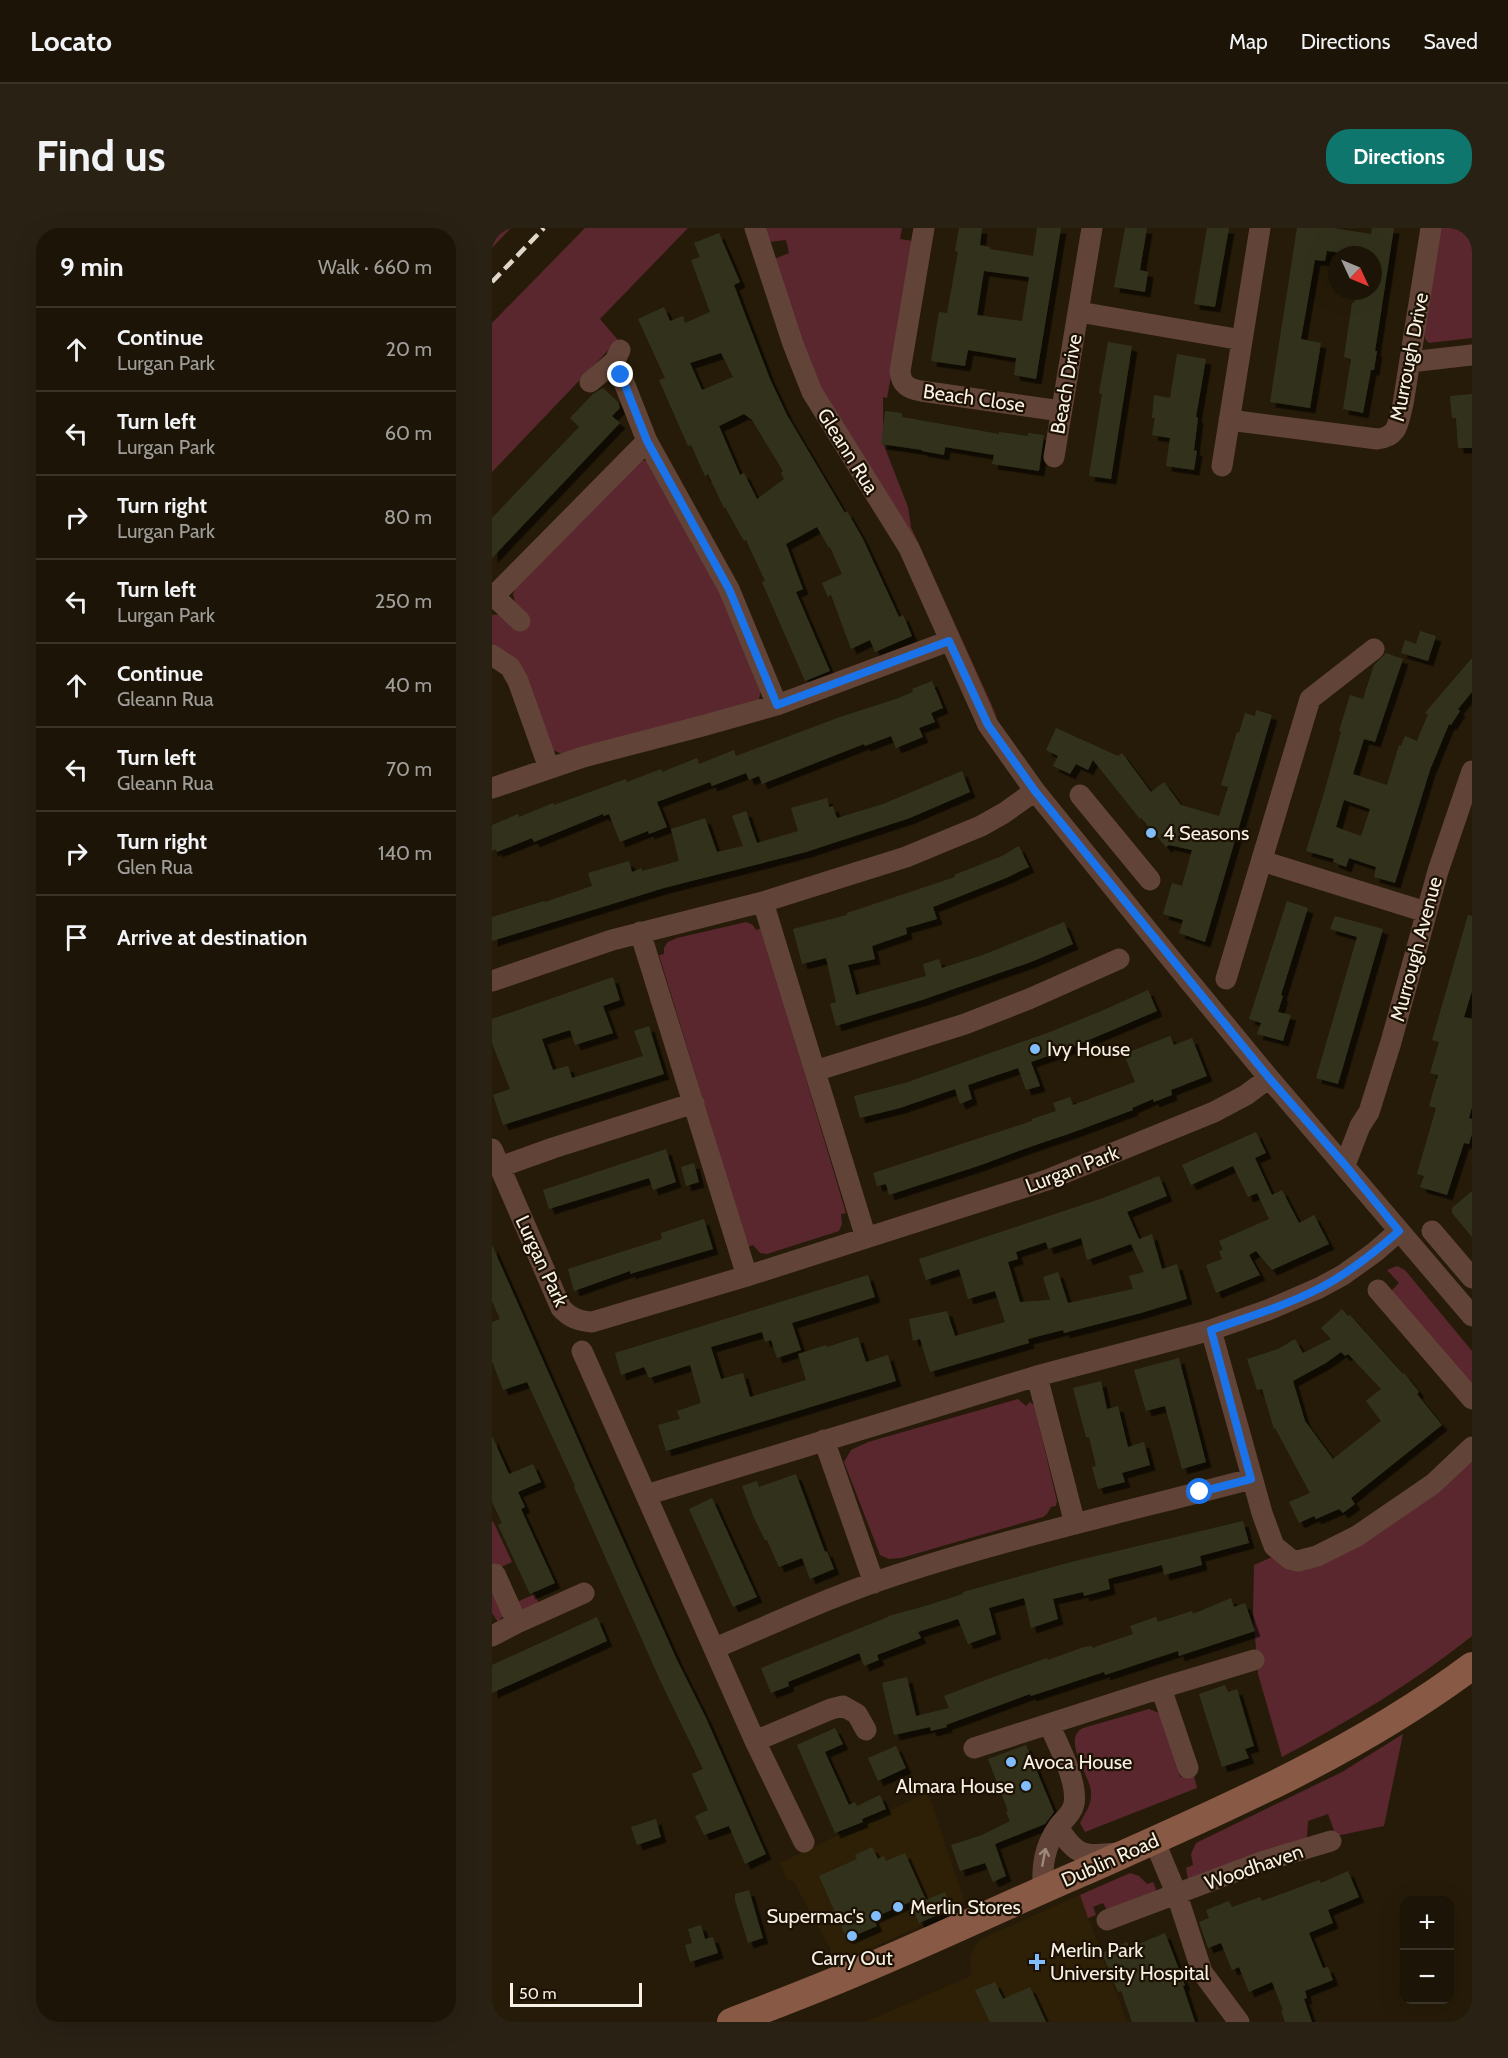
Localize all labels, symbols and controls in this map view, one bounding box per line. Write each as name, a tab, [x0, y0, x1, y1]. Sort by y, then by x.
text: Locato	[30, 24, 112, 58]
text: Map	[1229, 29, 1268, 54]
text: Directions	[1301, 29, 1390, 54]
text: Saved	[1423, 29, 1478, 54]
button: Directions	[1326, 129, 1472, 184]
text: Find us	[36, 130, 165, 182]
north arrow	[1328, 246, 1382, 300]
text: 9 min	[60, 251, 124, 283]
text: Walk · 660 m	[318, 255, 432, 279]
street label: Murrough Drive	[1385, 291, 1433, 423]
text: Continue	[117, 324, 203, 351]
street label: Beach Drive	[1045, 332, 1087, 436]
icon: ahead	[60, 333, 93, 366]
text: 20 m	[386, 337, 432, 361]
text: Lurgan Park	[117, 351, 215, 375]
route end	[607, 361, 633, 387]
street label: Beach Close	[921, 379, 1027, 417]
street label: Gleann Rua	[812, 404, 884, 499]
text: Turn left	[117, 408, 196, 435]
icon: left	[60, 417, 93, 450]
text: 60 m	[385, 421, 432, 445]
text: Lurgan Park	[117, 435, 215, 459]
text: Turn right	[117, 492, 207, 519]
icon: right	[60, 501, 93, 534]
text: 80 m	[384, 505, 432, 529]
text: Lurgan Park	[117, 519, 215, 543]
text: Turn left	[117, 576, 196, 603]
icon: left	[60, 585, 93, 618]
text: 250 m	[375, 589, 432, 613]
text: Lurgan Park	[117, 603, 215, 627]
text: Continue	[117, 660, 203, 687]
icon: ahead	[60, 669, 93, 702]
text: 40 m	[384, 673, 432, 697]
text: Gleann Rua	[117, 687, 214, 711]
text: Turn left	[117, 744, 196, 771]
icon: left	[60, 753, 93, 786]
text: 70 m	[386, 757, 432, 781]
text: Gleann Rua	[117, 771, 214, 795]
place label: 4 Seasons	[1163, 821, 1249, 845]
marker: 4 Seasons	[1144, 826, 1158, 840]
text: Turn right	[117, 828, 207, 855]
icon: right	[60, 837, 93, 870]
text: 140 m	[378, 841, 432, 865]
text: Glen Rua	[117, 855, 193, 879]
street label: Murrough Avenue	[1385, 874, 1447, 1024]
icon: arrive	[60, 921, 93, 954]
text: Arrive at destination	[117, 924, 307, 951]
place label: Ivy House	[1047, 1037, 1130, 1061]
marker: Ivy House	[1028, 1042, 1042, 1056]
street label: Lurgan Park	[1022, 1140, 1122, 1198]
street label: Lurgan Park	[510, 1212, 574, 1310]
route start	[1186, 1478, 1212, 1504]
place label: Avoca House	[1023, 1750, 1132, 1774]
marker: Avoca House	[1004, 1755, 1018, 1769]
place label: Almara House	[896, 1774, 1014, 1798]
marker: Almara House	[1019, 1779, 1033, 1793]
street label: Dublin Road	[1058, 1828, 1162, 1892]
street label: Woodhaven	[1202, 1839, 1306, 1895]
one-way arrow	[1039, 1848, 1050, 1867]
place label: Merlin Stores	[910, 1895, 1021, 1919]
map controls	[1400, 1896, 1454, 2004]
button: +	[1400, 1896, 1454, 1950]
marker: Merlin Stores	[891, 1900, 905, 1914]
place label: Supermac's	[767, 1904, 864, 1928]
marker: Supermac's	[869, 1909, 883, 1923]
marker: Carry Out	[845, 1929, 859, 1943]
place label: Merlin Park University Hospital	[1050, 1938, 1209, 1985]
place label: Carry Out	[811, 1946, 893, 1970]
button: −	[1400, 1950, 1454, 2004]
marker: Merlin Park University Hospital	[1028, 1953, 1046, 1971]
scale bar	[510, 1980, 642, 2008]
text: 50 m	[519, 1984, 556, 2003]

